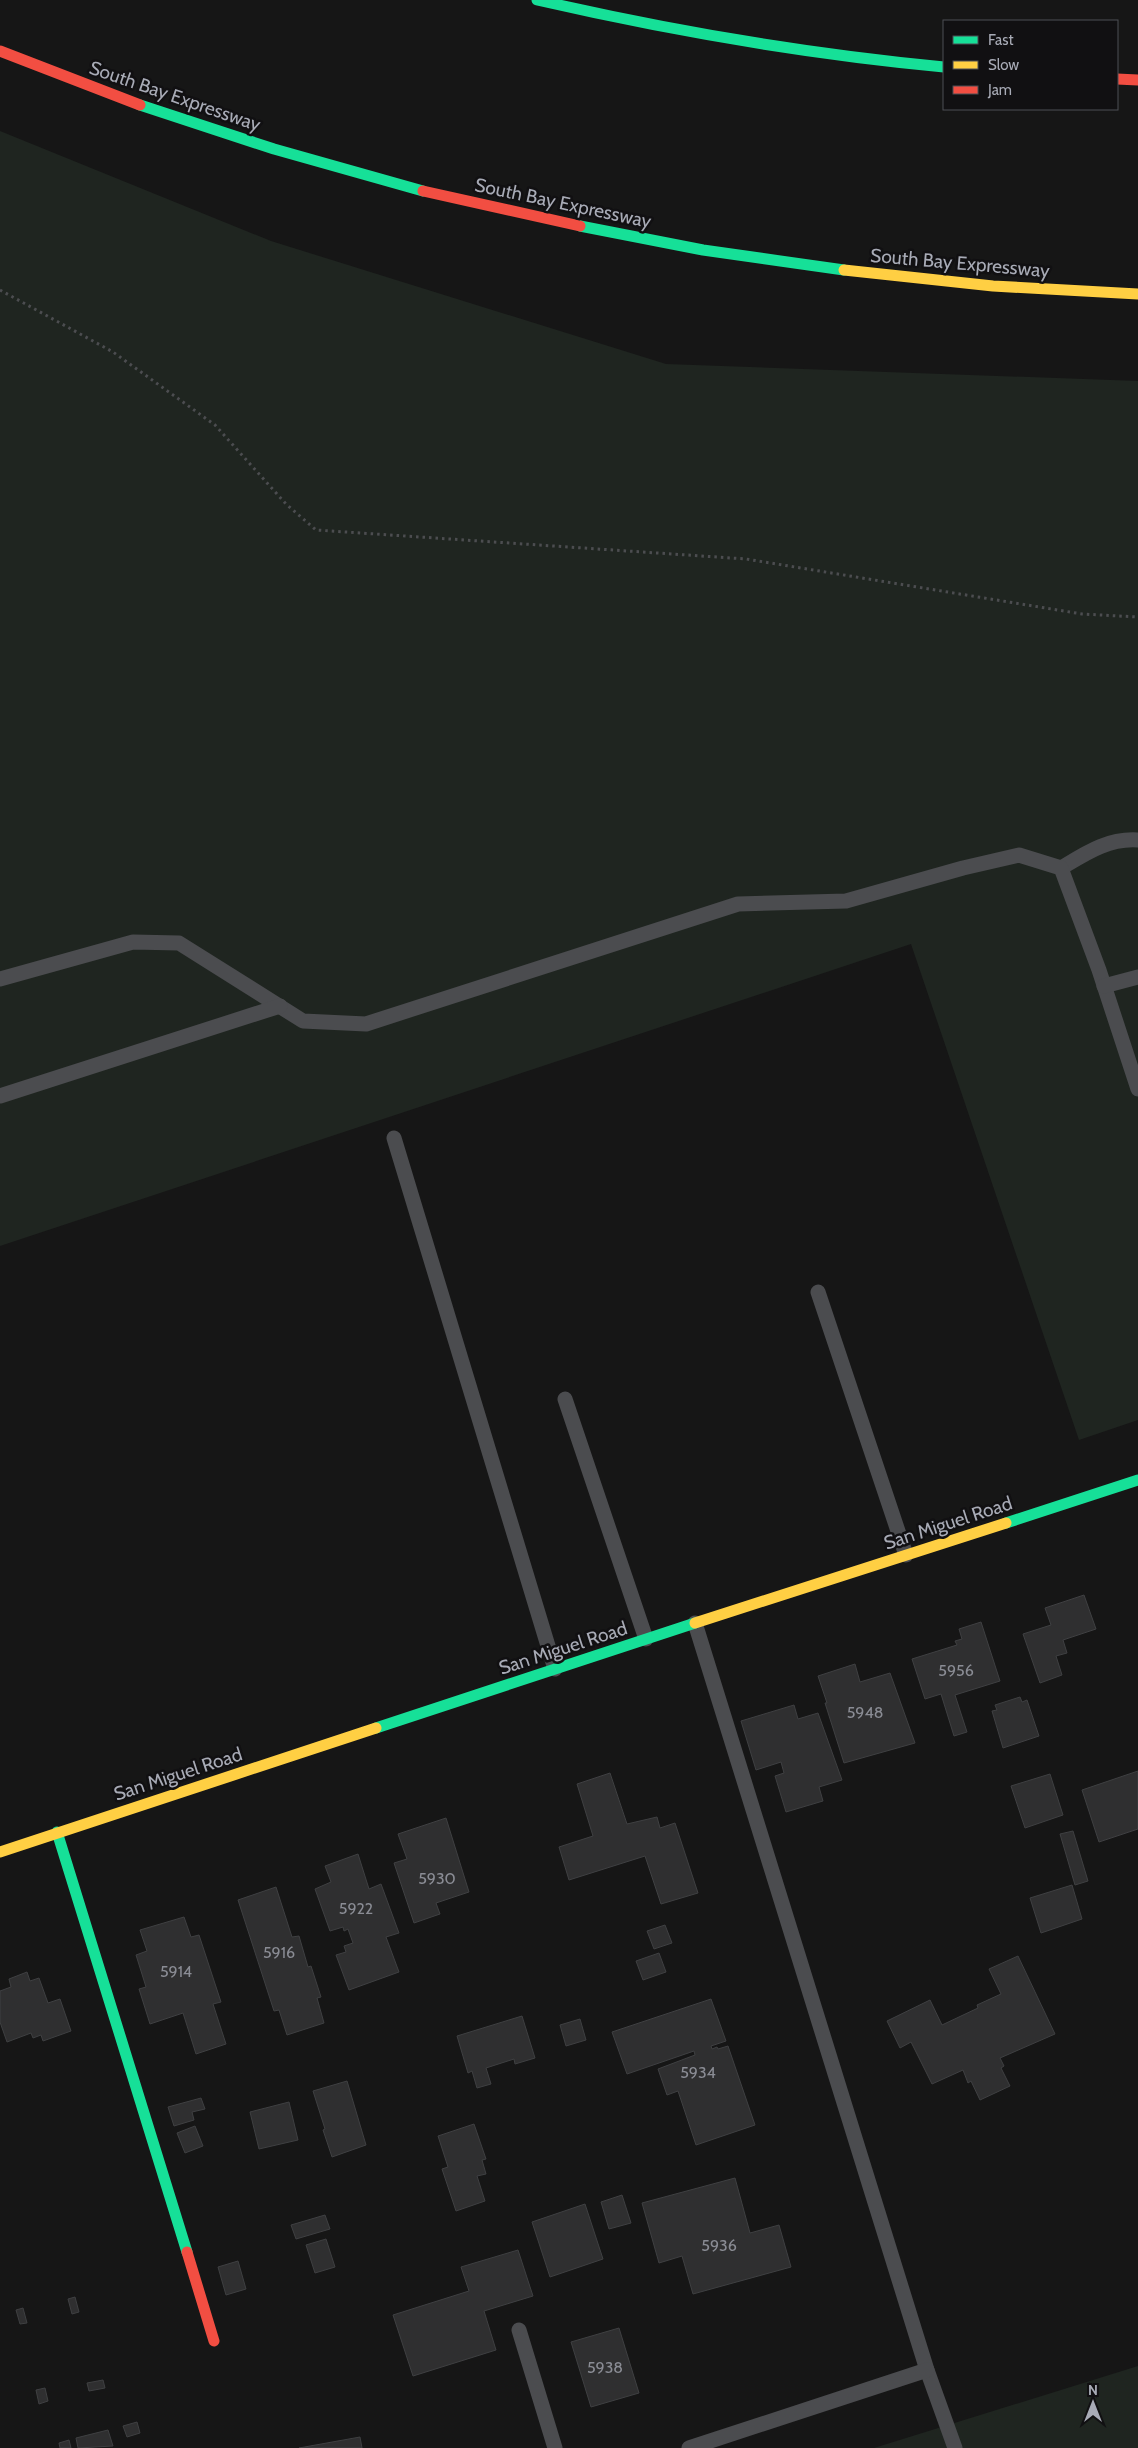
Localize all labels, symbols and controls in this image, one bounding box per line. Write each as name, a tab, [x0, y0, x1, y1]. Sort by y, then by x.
legend	[943, 20, 1118, 110]
text: Fast	[988, 31, 1013, 49]
street label: South Bay Expressway	[86, 56, 264, 136]
text: Slow	[988, 56, 1019, 74]
text: Jam	[987, 81, 1012, 99]
street label: South Bay Expressway	[473, 173, 654, 233]
street label: South Bay Expressway	[869, 244, 1051, 282]
street label: San Miguel Road	[881, 1491, 1015, 1555]
street label: San Miguel Road	[496, 1616, 630, 1680]
house number: 5956	[938, 1661, 974, 1680]
house number: 5948	[847, 1703, 883, 1722]
street label: San Miguel Road	[111, 1742, 245, 1806]
house number: 5930	[418, 1869, 456, 1888]
house number: 5922	[339, 1899, 373, 1918]
house number: 5916	[263, 1943, 295, 1962]
house number: 5914	[160, 1962, 192, 1981]
house number: 5934	[680, 2063, 716, 2082]
house number: 5936	[701, 2236, 737, 2255]
house number: 5938	[587, 2358, 623, 2377]
north arrow	[1068, 2378, 1118, 2428]
text: N	[1088, 2381, 1098, 2399]

